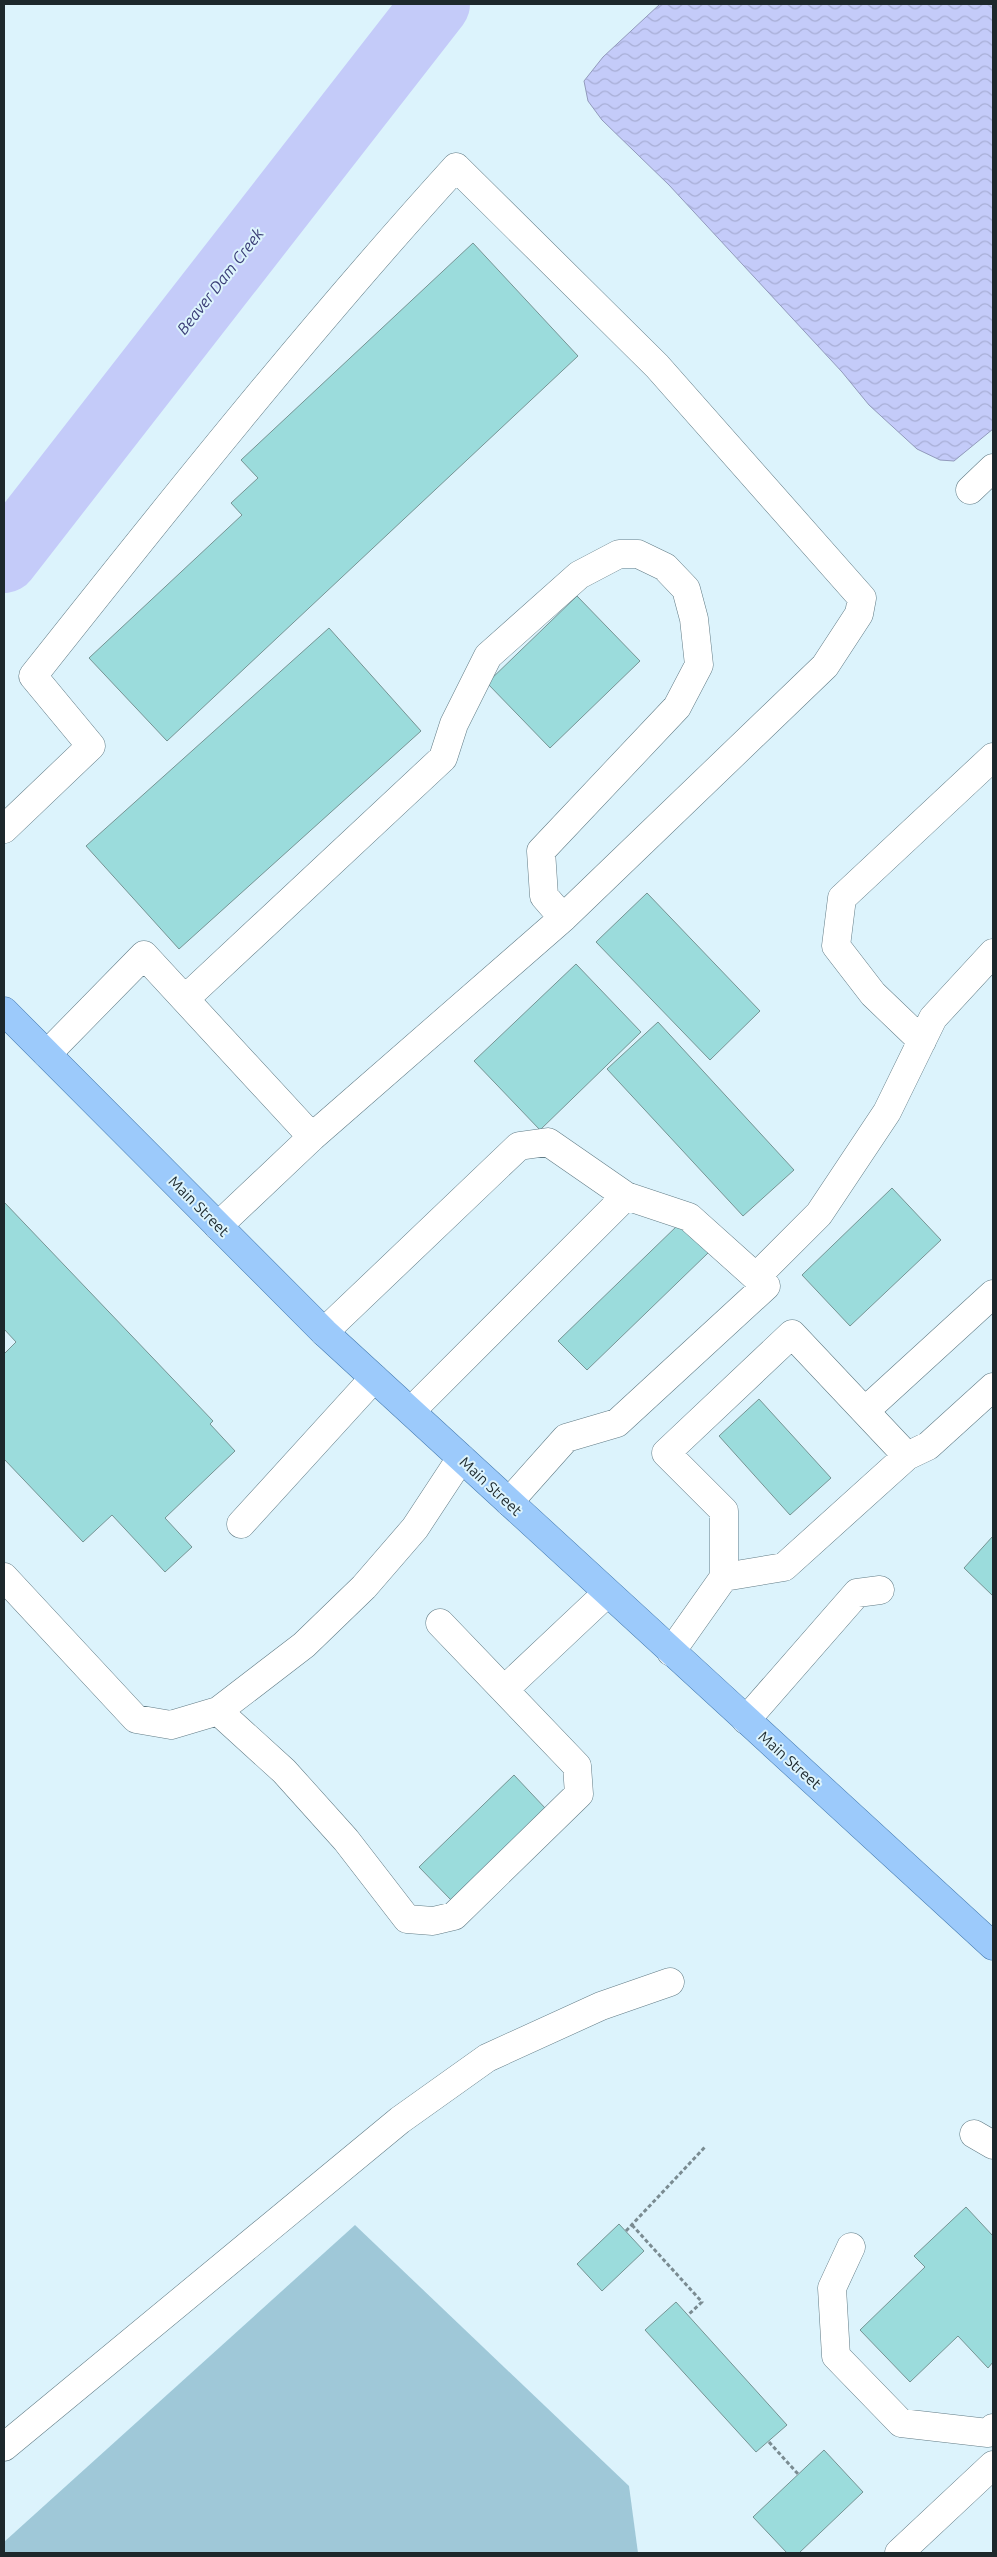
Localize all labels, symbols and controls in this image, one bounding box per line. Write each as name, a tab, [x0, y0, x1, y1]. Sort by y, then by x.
water label: Beaver Dam Creek	[173, 224, 267, 338]
street label: Main Street	[165, 1172, 233, 1240]
street label: Main Street	[457, 1453, 525, 1519]
street label: Main Street	[755, 1727, 825, 1793]

